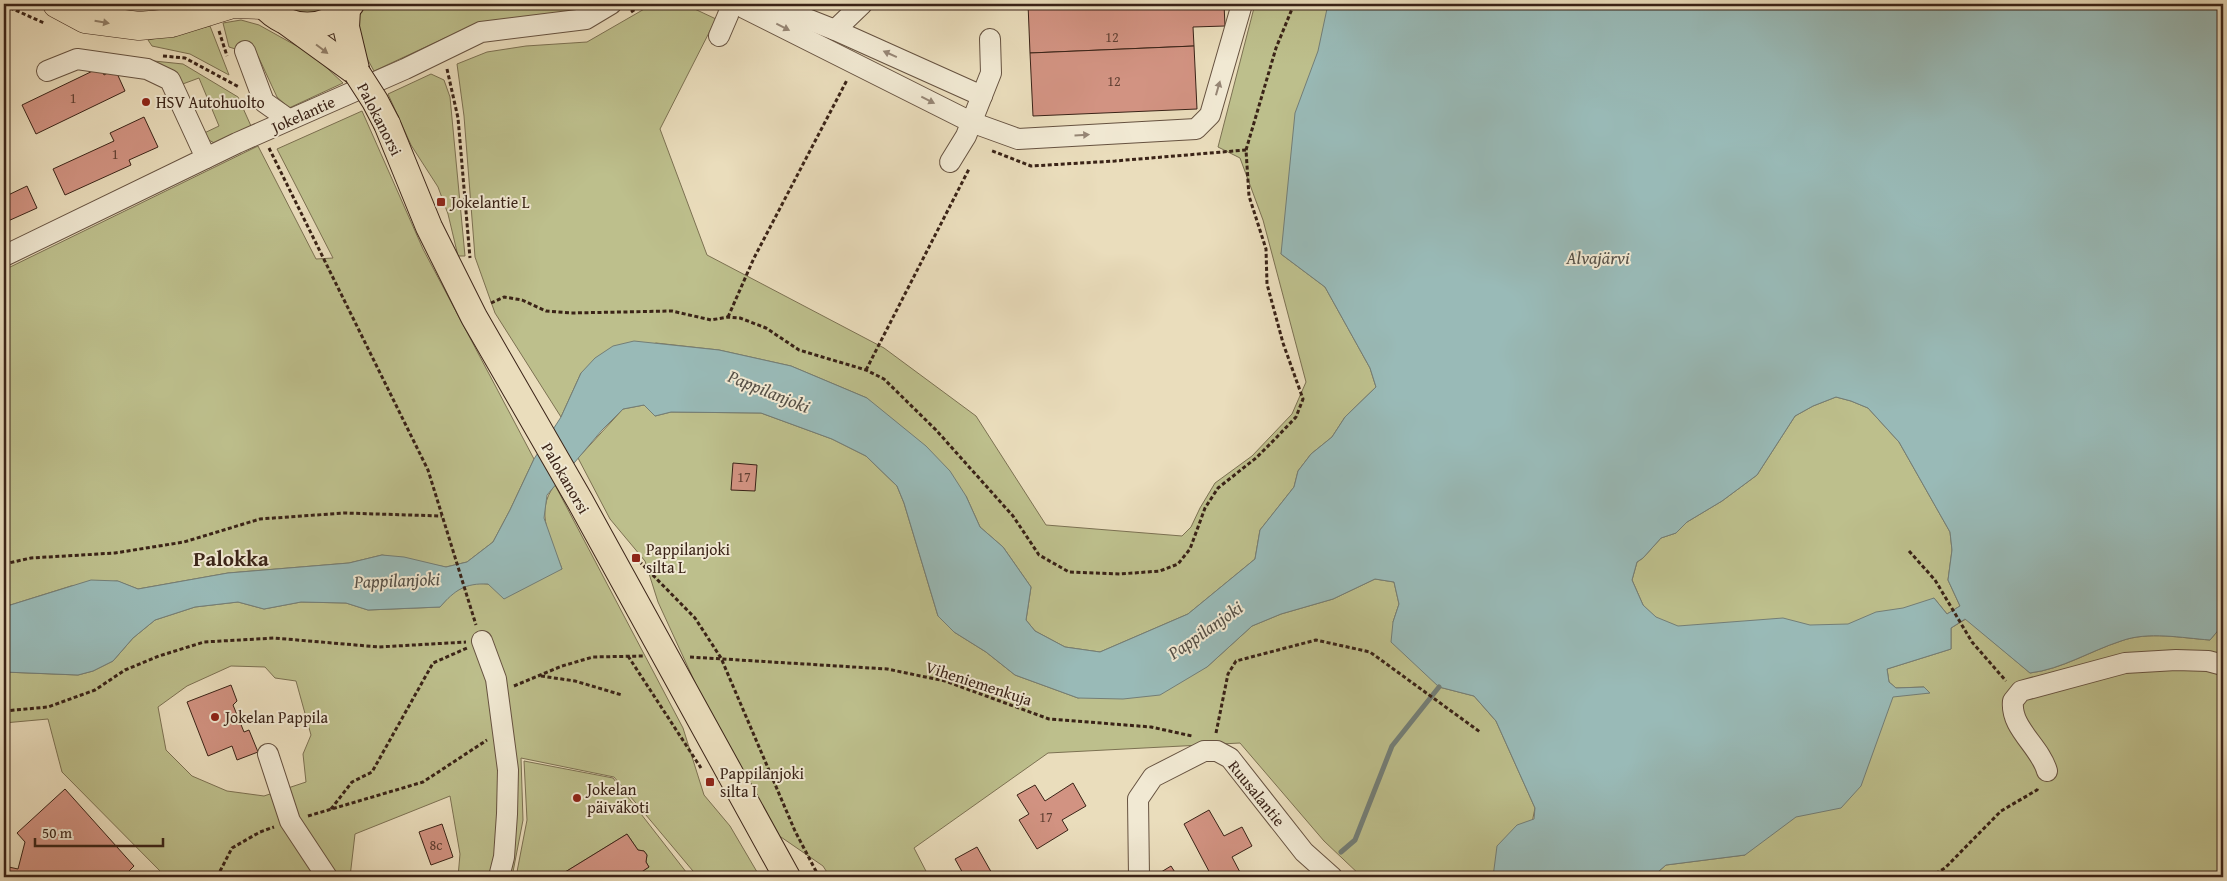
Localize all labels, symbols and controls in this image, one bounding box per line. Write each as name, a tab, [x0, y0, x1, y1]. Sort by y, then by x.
one-way arrow	[94, 19, 110, 27]
one-way arrow	[775, 23, 790, 31]
house number: 12	[1105, 27, 1119, 47]
one-way arrow	[315, 44, 329, 54]
one-way arrow	[882, 50, 897, 59]
house number: 12	[1107, 71, 1121, 91]
street label: Palokanorsi	[351, 78, 409, 160]
one-way arrow	[1214, 80, 1222, 95]
house number: 1	[70, 88, 76, 108]
street label: Jokelantie	[266, 89, 339, 139]
place label: HSV Autohuolto	[156, 90, 265, 114]
marker: HSV Autohuolto	[140, 96, 152, 108]
one-way arrow	[921, 96, 935, 104]
one-way arrow	[1074, 131, 1090, 139]
house number: 1	[112, 144, 118, 164]
place label: Jokelantie L	[449, 190, 530, 214]
marker: Jokelantie L	[435, 196, 447, 208]
water label: Alvajärvi	[1565, 244, 1630, 271]
water label: Pappilanjoki	[723, 362, 814, 420]
street label: Palokanorsi	[536, 438, 596, 519]
house number: 17	[737, 467, 751, 487]
place label: Pappilanjoki silta L	[646, 537, 731, 579]
district label: Palokka	[193, 543, 269, 574]
marker: Pappilanjoki silta L	[630, 552, 642, 564]
water label: Pappilanjoki	[353, 565, 441, 595]
water label: Pappilanjoki	[1161, 594, 1248, 666]
street label: Viheniemenkuja	[923, 654, 1036, 712]
place label: Jokelan Pappila	[223, 705, 328, 729]
marker: Jokelan Pappila	[209, 711, 221, 723]
street label: Ruusalantie	[1223, 755, 1291, 831]
place label: Pappilanjoki silta I	[720, 761, 805, 803]
marker: Pappilanjoki silta I	[704, 776, 716, 788]
place label: Jokelan päiväkoti	[585, 777, 650, 819]
marker: Jokelan päiväkoti	[571, 792, 583, 804]
house number: 17	[1039, 807, 1053, 827]
scale bar	[35, 816, 162, 848]
text: 50 m	[42, 822, 73, 843]
house number: 8c	[430, 835, 442, 855]

